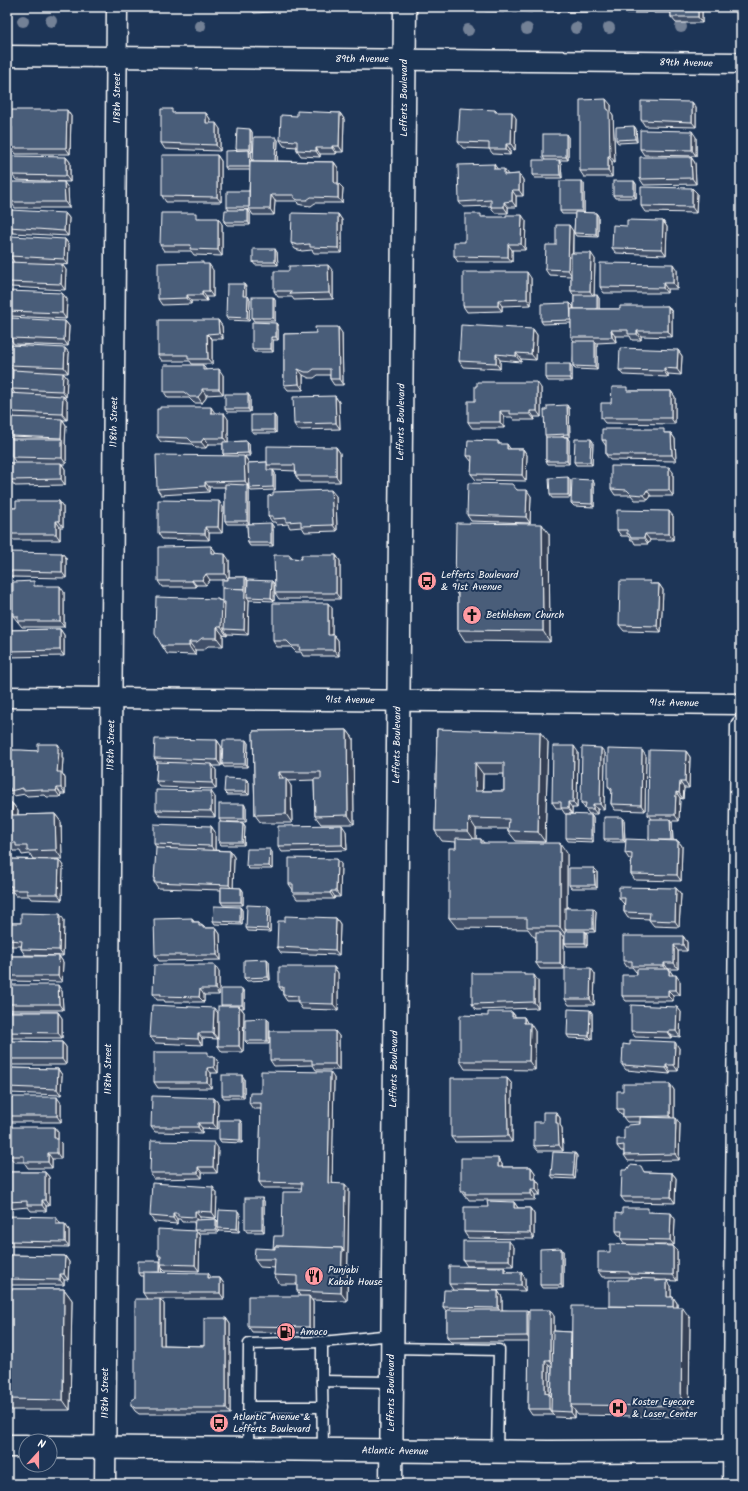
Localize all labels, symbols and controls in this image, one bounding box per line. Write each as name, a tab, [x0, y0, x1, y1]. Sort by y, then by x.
street label: 89th Avenue	[335, 51, 389, 67]
street label: 89th Avenue	[659, 55, 713, 71]
street label: Lefferts Boulevard	[396, 58, 412, 137]
street label: 118th Street	[109, 72, 125, 123]
street label: Lefferts Boulevard	[392, 382, 410, 461]
street label: 118th Street	[106, 396, 122, 448]
place label: Lefferts Boulevard & 91st Avenue	[441, 567, 519, 595]
bus stop icon: Lefferts Boulevard & 91st Avenue	[416, 570, 438, 592]
church icon: Bethlehem Church	[461, 604, 483, 626]
place label: Bethlehem Church	[486, 607, 564, 623]
street label: 91st Avenue	[325, 692, 375, 708]
street label: 91st Avenue	[649, 695, 699, 711]
street label: Lefferts Boulevard	[388, 705, 406, 784]
street label: 118th Street	[103, 719, 119, 771]
street label: Lefferts Boulevard	[385, 1029, 403, 1108]
street label: 118th Street	[100, 1043, 116, 1094]
place label: Punjabi Kabab House	[328, 1262, 383, 1290]
restaurant icon: Punjabi Kabab House	[303, 1265, 325, 1287]
fuel station icon: Amoco	[275, 1321, 297, 1343]
place label: Amoco	[300, 1324, 328, 1340]
street label: Lefferts Boulevard	[383, 1353, 399, 1432]
street label: 118th Street	[97, 1367, 113, 1418]
place label: Koster Eyecare & Laser Center	[632, 1394, 697, 1422]
hospital icon: Koster Eyecare & Laser Center	[607, 1397, 629, 1419]
place label: Atlantic Avenue & Lefferts Boulevard	[233, 1409, 311, 1437]
bus stop icon: Atlantic Avenue & Lefferts Boulevard	[208, 1412, 230, 1434]
north arrow	[18, 1433, 58, 1473]
text: N	[35, 1435, 48, 1454]
street label: Atlantic Avenue	[362, 1442, 429, 1460]

